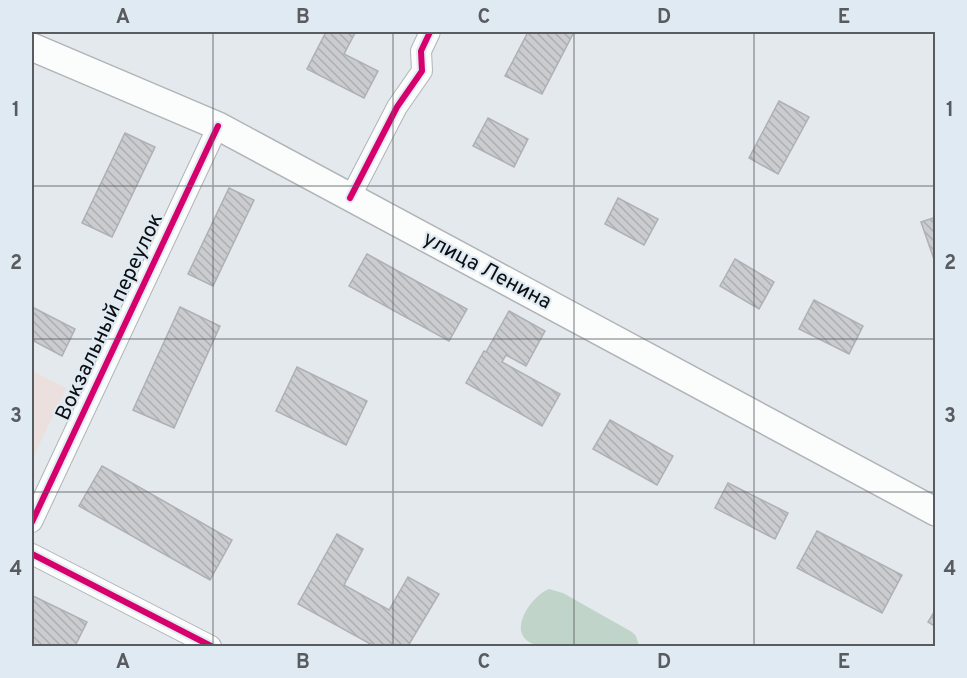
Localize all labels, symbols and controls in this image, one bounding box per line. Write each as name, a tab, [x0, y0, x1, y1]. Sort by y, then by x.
text: A	[116, 5, 130, 31]
text: B	[296, 5, 310, 31]
text: C	[478, 5, 490, 31]
text: D	[657, 5, 671, 31]
text: E	[838, 5, 850, 31]
text: 1	[12, 98, 20, 124]
text: 1	[946, 98, 954, 124]
street label: Вокзальный переулок	[50, 209, 170, 425]
street label: улица Ленина	[418, 226, 556, 316]
text: 2	[10, 251, 22, 277]
text: 2	[944, 251, 956, 277]
text: 3	[10, 404, 22, 430]
text: 3	[944, 404, 956, 430]
text: 4	[10, 557, 22, 583]
text: 4	[944, 557, 956, 583]
text: A	[116, 650, 130, 676]
text: B	[296, 650, 310, 676]
text: C	[478, 650, 490, 676]
text: D	[657, 650, 671, 676]
text: E	[838, 650, 850, 676]

